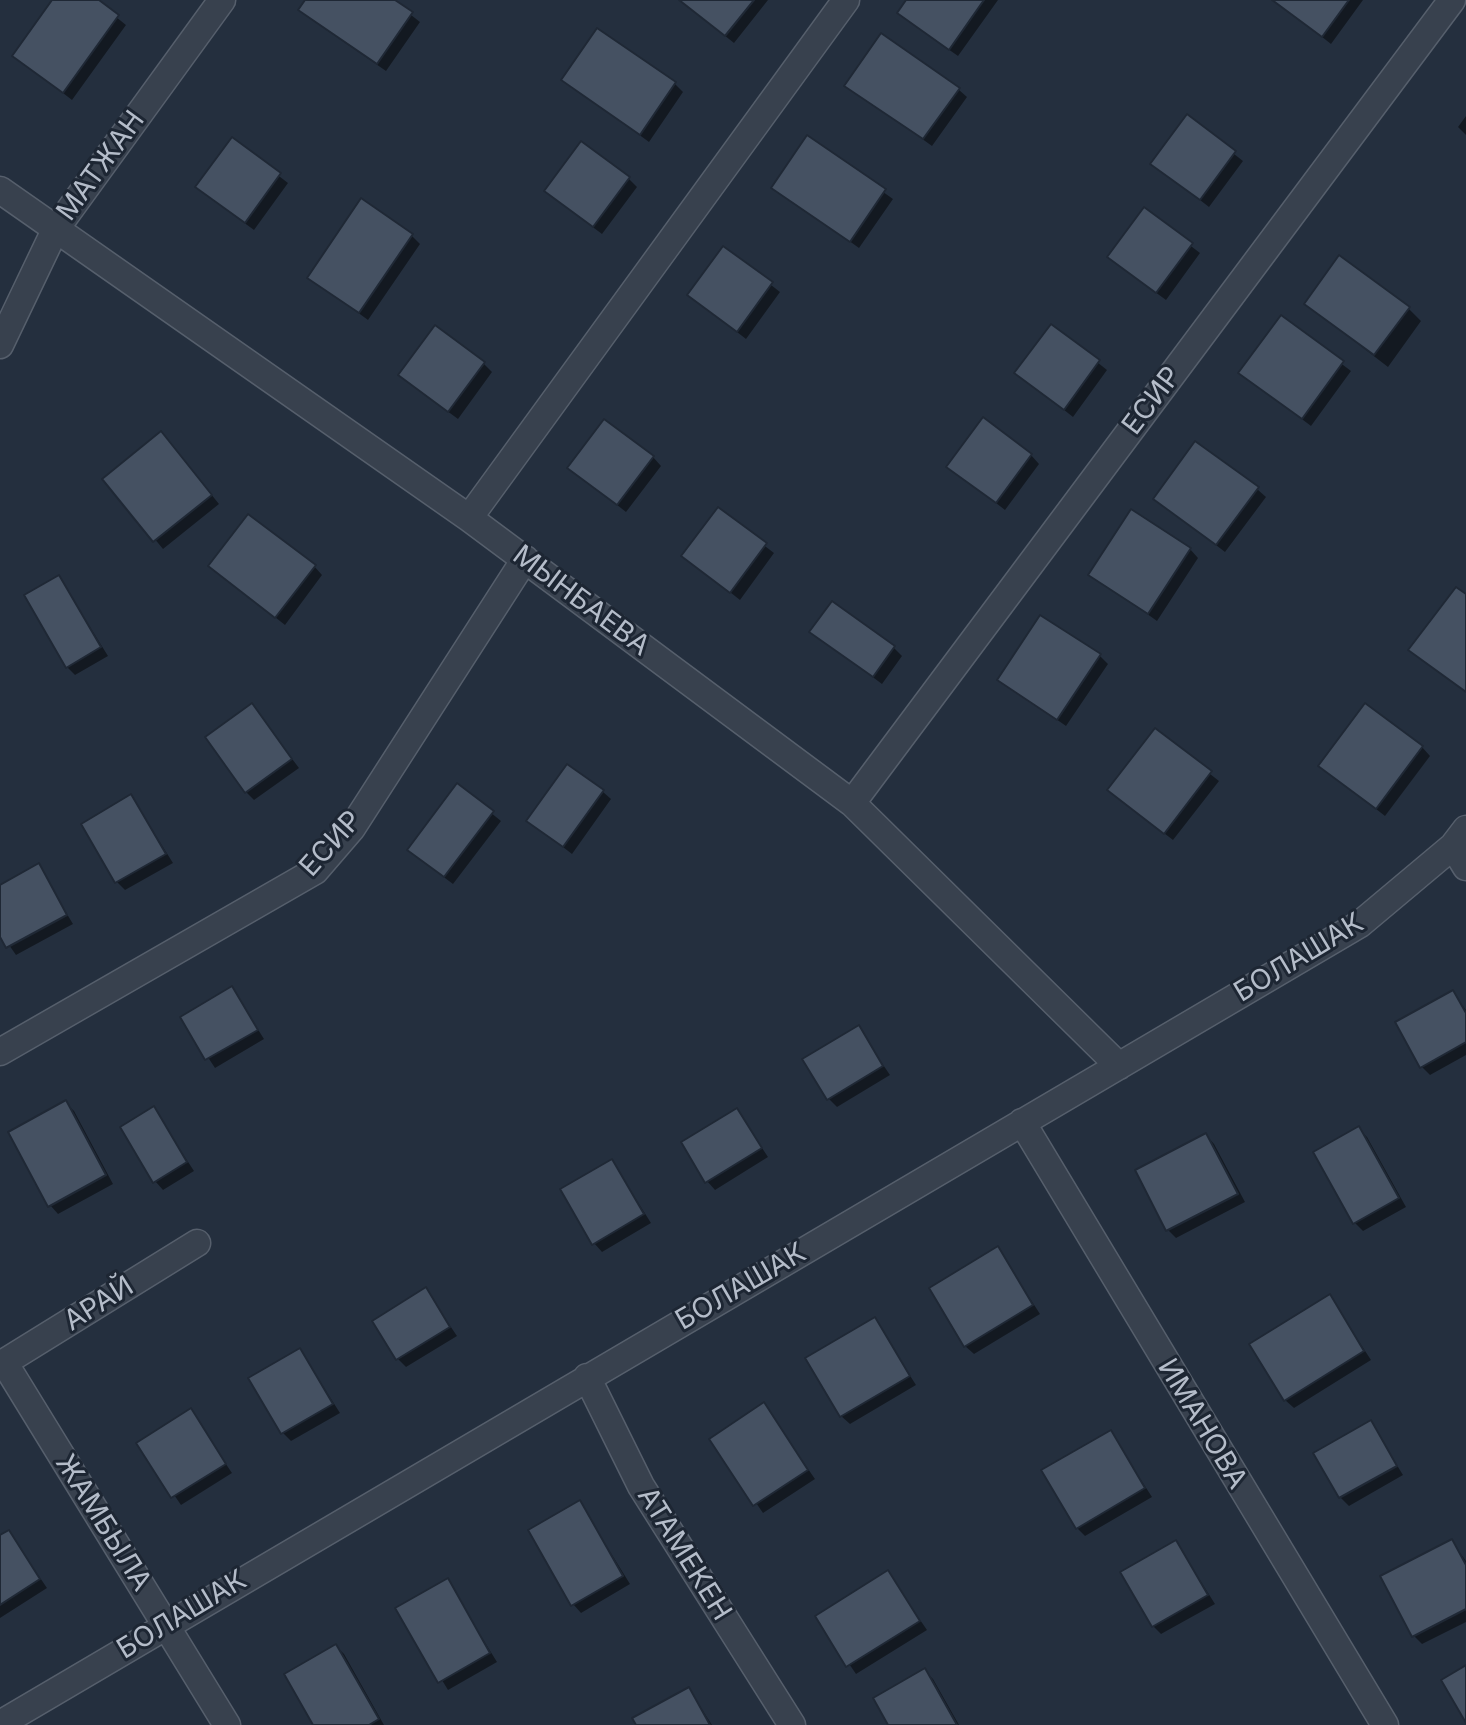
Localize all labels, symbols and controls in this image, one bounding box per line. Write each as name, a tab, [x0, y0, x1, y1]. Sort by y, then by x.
street label: МАТЖАН	[50, 105, 152, 227]
street label: ЕСИР	[1116, 360, 1188, 442]
street label: МЫНБАЕВА	[506, 539, 656, 663]
street label: ЕСИР	[293, 804, 369, 884]
street label: БОЛАШАК	[1228, 906, 1370, 1010]
street label: БОЛАШАК	[670, 1236, 812, 1338]
street label: АРАЙ	[58, 1270, 140, 1338]
street label: ИМАНОВА	[1150, 1353, 1254, 1495]
street label: ЖАМБЫЛА	[48, 1449, 158, 1597]
street label: АТАМЕКЕН	[630, 1481, 738, 1627]
street label: БОЛАШАК	[111, 1563, 253, 1667]

